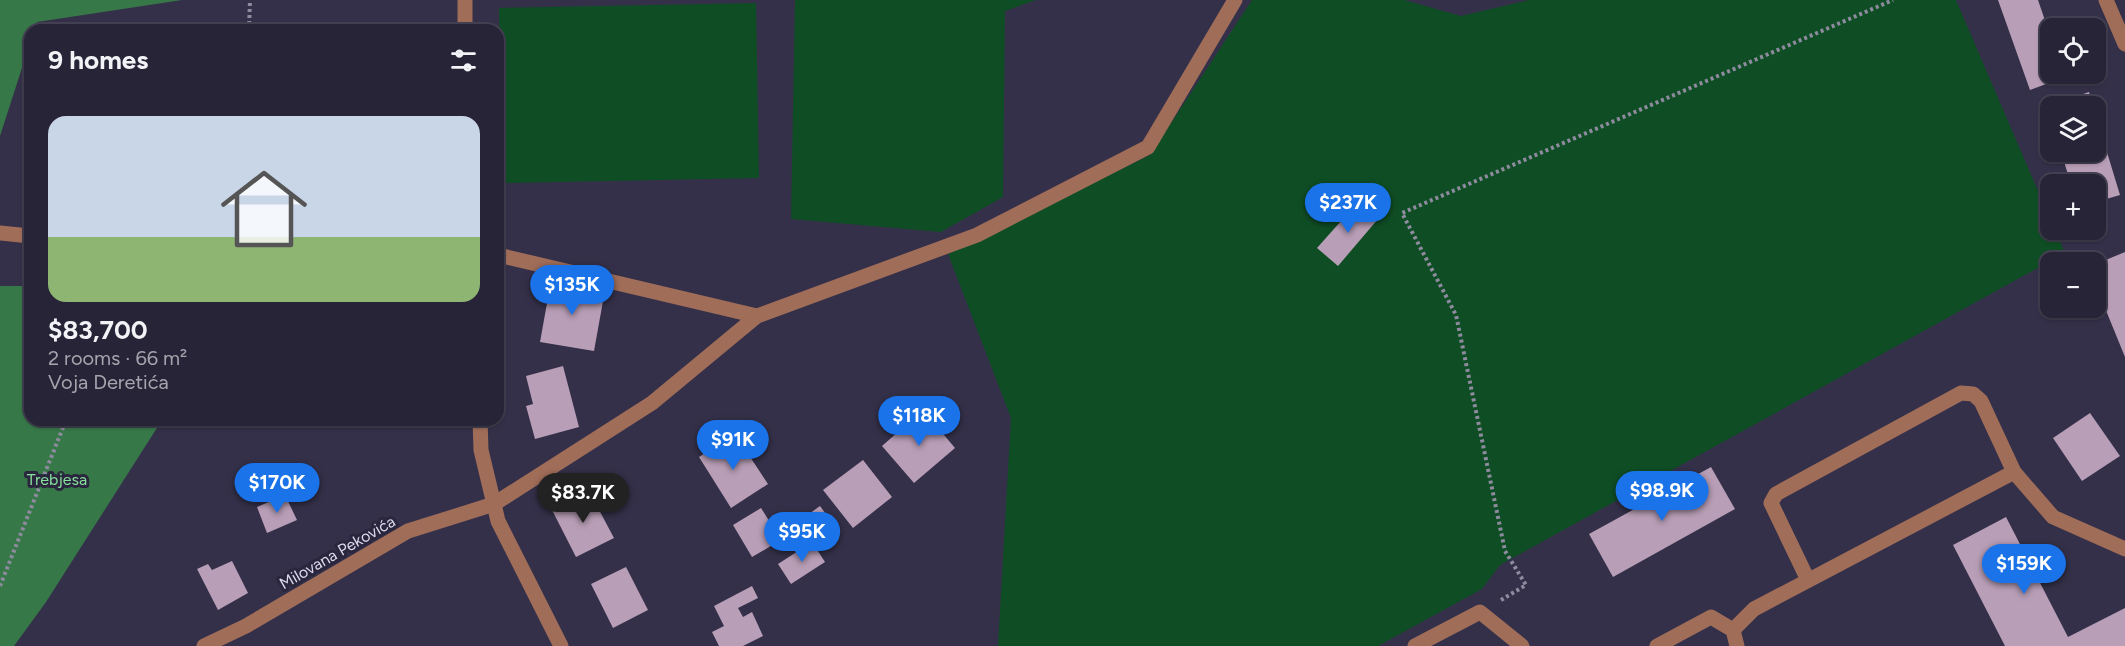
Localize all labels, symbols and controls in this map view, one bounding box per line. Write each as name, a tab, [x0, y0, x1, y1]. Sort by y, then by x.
map controls	[2040, 18, 2106, 318]
button: locate	[2040, 18, 2106, 84]
text: 9 homes	[48, 44, 148, 76]
icon: filters	[447, 44, 480, 77]
button: layers	[2040, 96, 2106, 162]
icon: home	[210, 155, 318, 263]
button: +	[2040, 174, 2106, 240]
pin: $237K	[1306, 183, 1390, 234]
text: $237K	[1319, 190, 1377, 214]
button: −	[2040, 252, 2106, 318]
pin: $135K	[530, 265, 614, 316]
text: $135K	[544, 272, 600, 296]
text: $83,700	[48, 314, 148, 346]
text: 2 rooms · 66 m²	[48, 346, 187, 370]
text: Voja Deretića	[48, 370, 169, 394]
pin: $118K	[877, 396, 961, 447]
text: $118K	[892, 403, 946, 427]
pin: $91K	[697, 420, 769, 471]
text: $91K	[711, 427, 755, 451]
pin: $170K	[235, 463, 319, 514]
park label: Trebjesa	[27, 470, 87, 489]
text: $170K	[249, 470, 305, 494]
pin: $98.9K	[1613, 471, 1711, 522]
pin: $83.7K	[534, 473, 632, 524]
text: $98.9K	[1630, 478, 1694, 502]
text: $83.7K	[551, 480, 615, 504]
street label: Milovana Pekovića	[276, 512, 399, 593]
pin: $95K	[766, 512, 838, 563]
text: $95K	[778, 519, 826, 543]
pin: $159K	[1982, 544, 2066, 595]
text: $159K	[1996, 551, 2052, 575]

